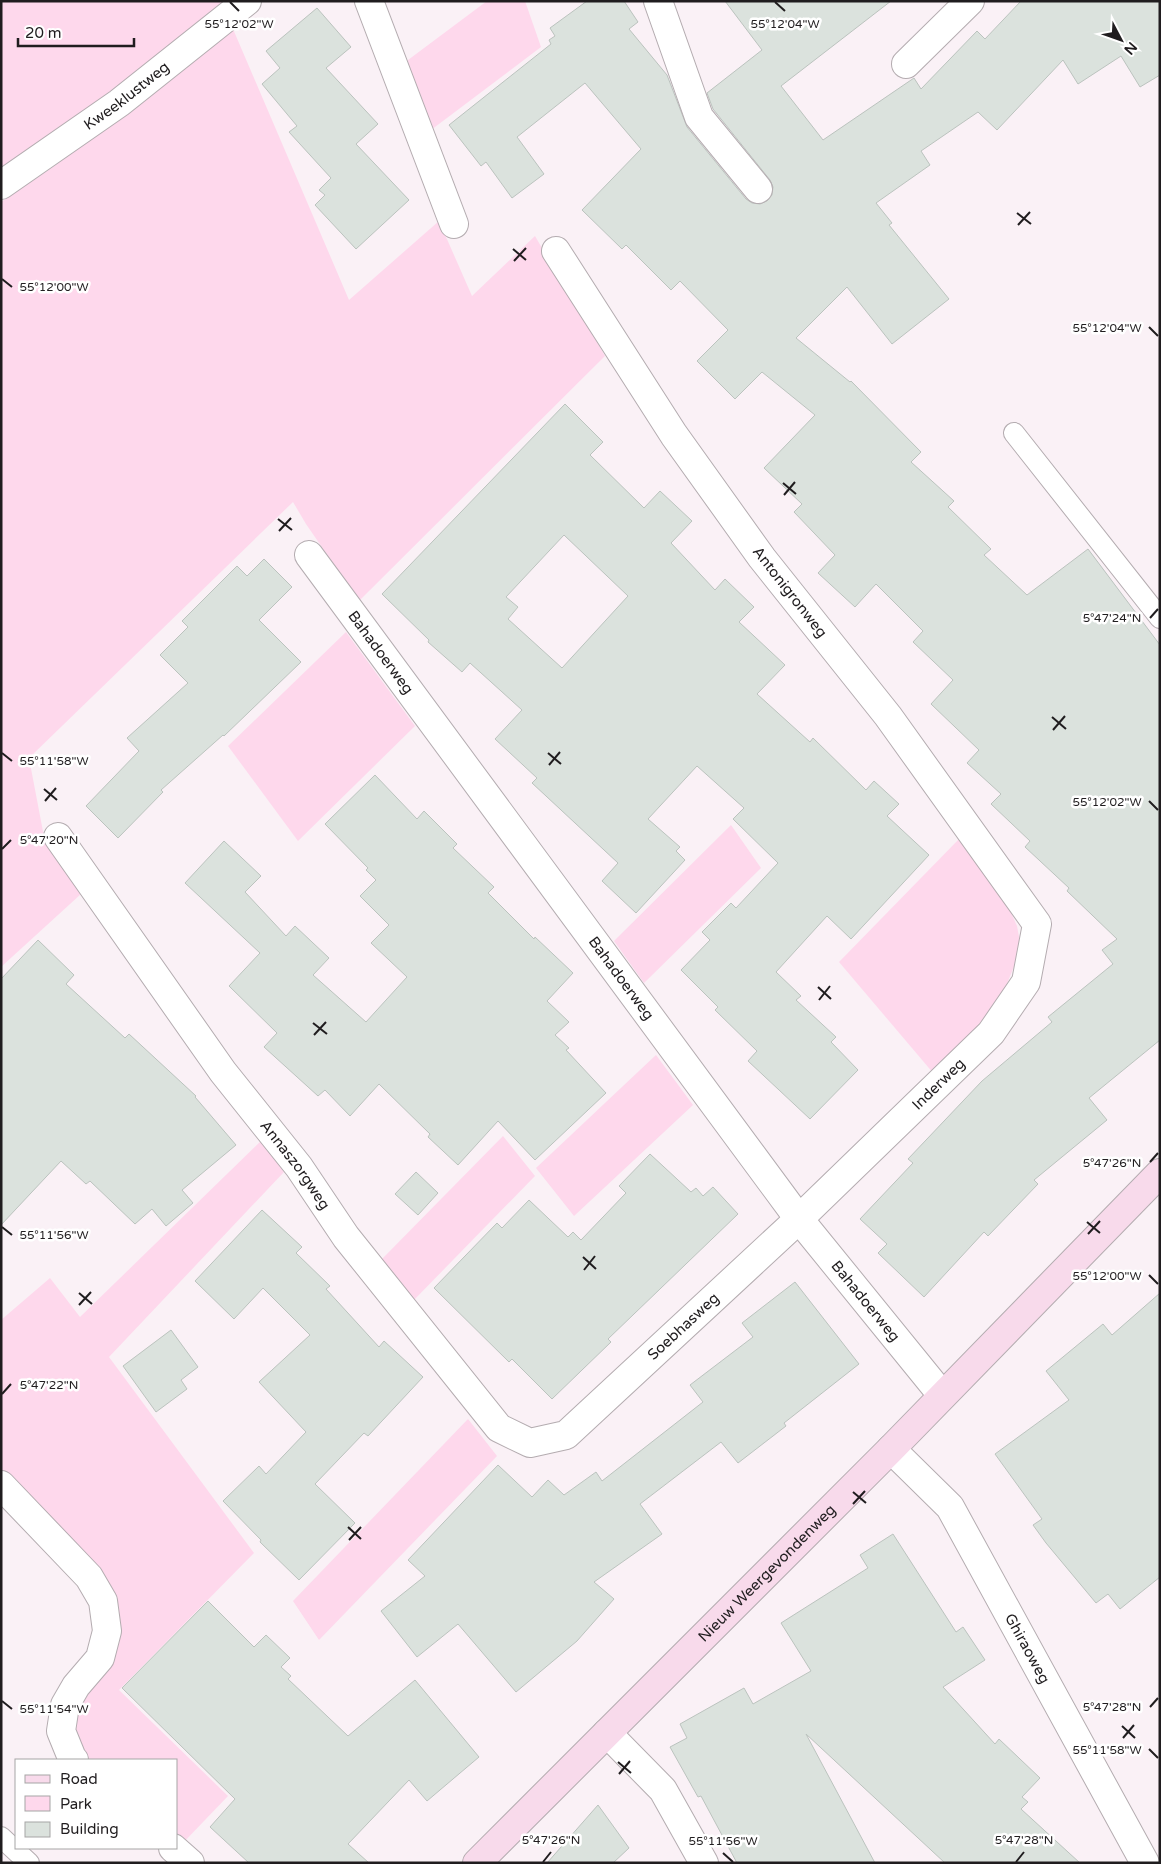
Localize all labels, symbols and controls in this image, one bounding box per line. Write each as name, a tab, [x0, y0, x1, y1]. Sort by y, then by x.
scale bar	[18, 15, 134, 47]
north arrow	[1096, 15, 1146, 65]
text: 55°12'02"W	[204, 17, 274, 31]
text: 55°12'04"W	[750, 17, 820, 31]
text: 20 m	[25, 24, 62, 42]
text: N	[1120, 38, 1141, 58]
street label: Kweeklustweg	[80, 58, 173, 134]
text: 55°12'00"W	[19, 280, 89, 294]
text: 55°12'04"W	[1072, 321, 1142, 335]
street label: Antonigronweg	[749, 543, 831, 641]
street label: Bahadoerweg	[344, 607, 417, 698]
text: 5°47'24"N	[1083, 611, 1141, 625]
text: 55°11'58"W	[19, 754, 89, 768]
text: 55°12'02"W	[1072, 795, 1142, 809]
text: 5°47'20"N	[20, 833, 78, 847]
street label: Bahadoerweg	[585, 933, 658, 1023]
street label: Inderweg	[908, 1054, 969, 1114]
street label: Annaszorgweg	[256, 1117, 334, 1213]
text: 5°47'26"N	[1083, 1156, 1141, 1170]
text: 55°11'56"W	[19, 1228, 89, 1242]
street label: Bahadoerweg	[827, 1257, 904, 1345]
text: 55°12'00"W	[1072, 1269, 1142, 1283]
street label: Soebhasweg	[644, 1289, 723, 1364]
text: 5°47'22"N	[20, 1378, 78, 1392]
street label: Nieuw Weergevondenweg	[694, 1501, 839, 1646]
street label: Ghiraoweg	[1001, 1610, 1054, 1687]
text: 5°47'28"N	[1083, 1700, 1141, 1714]
text: 55°11'54"W	[19, 1702, 89, 1716]
text: 55°11'58"W	[1072, 1743, 1142, 1757]
legend	[15, 1759, 178, 1849]
text: Road	[60, 1770, 98, 1788]
text: Park	[60, 1795, 92, 1813]
text: Building	[60, 1820, 119, 1838]
text: 5°47'26"N	[522, 1833, 580, 1847]
text: 5°47'28"N	[995, 1833, 1053, 1847]
text: 55°11'56"W	[688, 1834, 758, 1848]

